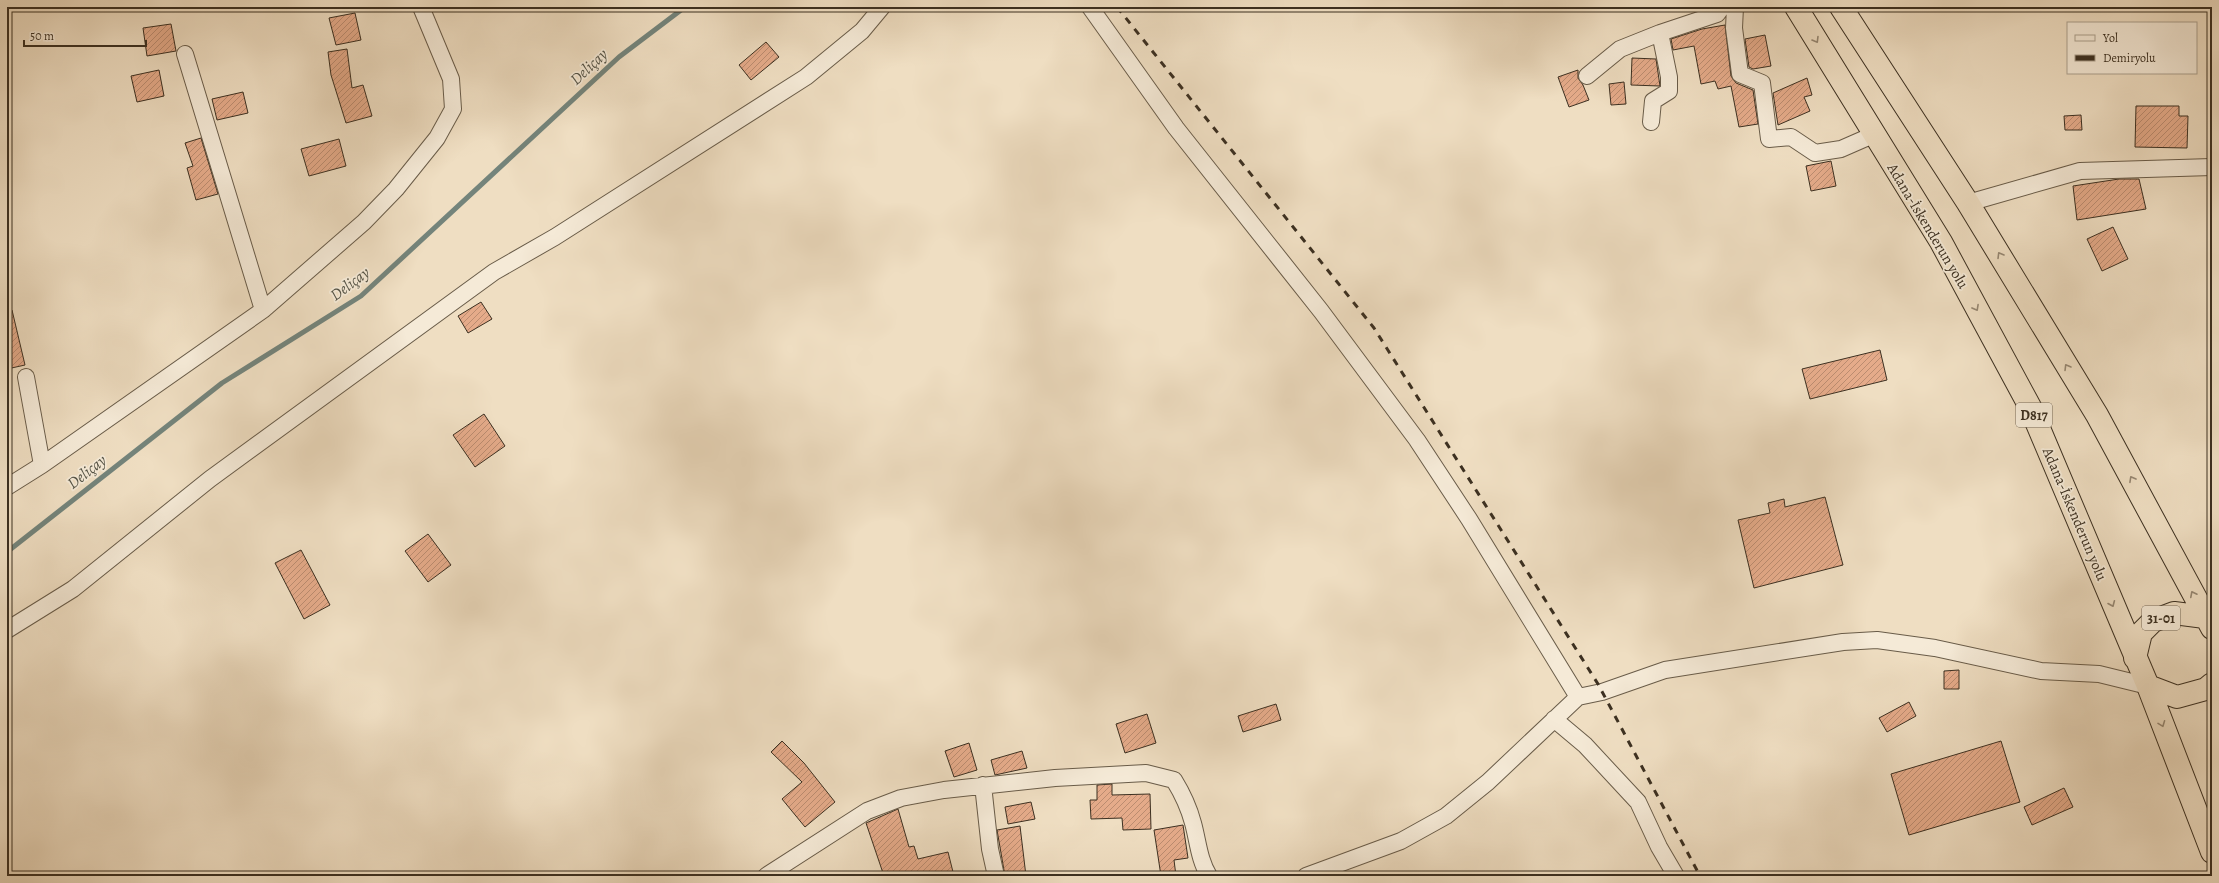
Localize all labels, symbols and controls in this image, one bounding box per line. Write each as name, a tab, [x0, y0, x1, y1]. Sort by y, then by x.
scale bar	[24, 22, 146, 48]
legend	[2067, 22, 2197, 74]
text: 50 m	[30, 28, 54, 44]
text: Yol	[2102, 30, 2118, 46]
one-way arrow	[1811, 36, 1818, 43]
water label: Deliçay	[565, 44, 613, 90]
text: Demiryolu	[2103, 50, 2156, 66]
street label: Adana-İskenderun yolu	[1882, 159, 1974, 293]
one-way arrow	[1997, 252, 2004, 259]
water label: Deliçay	[326, 262, 374, 306]
one-way arrow	[1972, 304, 1979, 311]
one-way arrow	[2064, 364, 2072, 371]
road number: D817	[2016, 403, 2052, 427]
street label: Adana-İskenderun yolu	[2038, 443, 2112, 584]
water label: Deliçay	[63, 450, 111, 494]
one-way arrow	[2129, 476, 2136, 484]
one-way arrow	[2190, 591, 2198, 598]
one-way arrow	[2108, 600, 2116, 607]
road number: 31-01	[2142, 606, 2180, 630]
one-way arrow	[2158, 720, 2166, 727]

